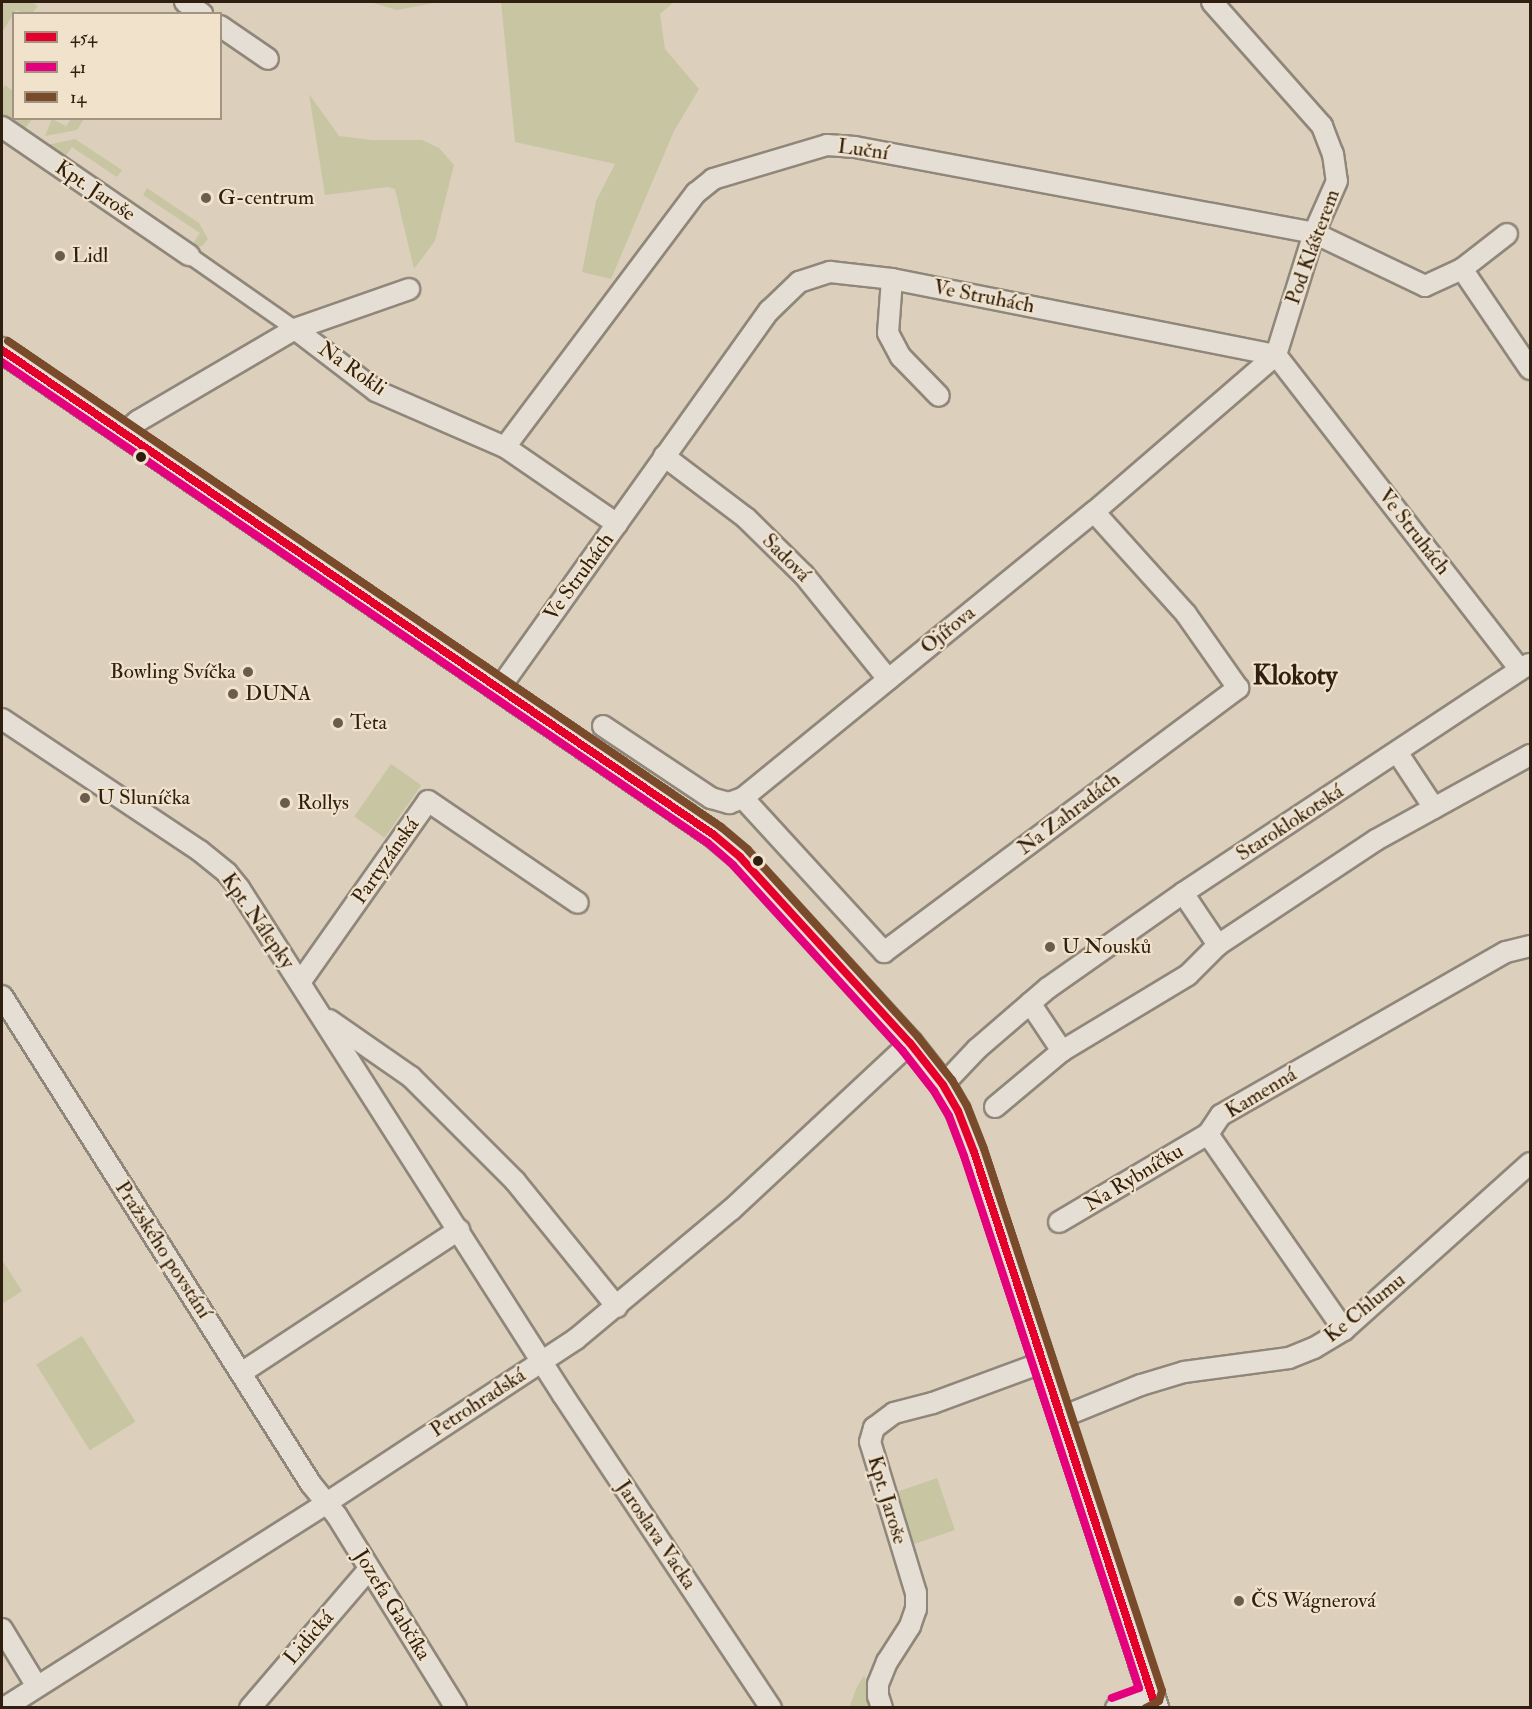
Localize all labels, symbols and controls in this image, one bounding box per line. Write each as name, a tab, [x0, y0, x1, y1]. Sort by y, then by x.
legend	[12, 12, 222, 120]
text: 454	[70, 26, 97, 49]
text: 41	[70, 56, 86, 79]
text: 14	[70, 86, 86, 109]
street label: Luční	[836, 134, 890, 166]
street label: Kpt. Jaroše	[50, 155, 140, 227]
place label: G-centrum	[218, 185, 314, 211]
street label: Pod Klášterem	[1280, 186, 1346, 308]
marker: G-centrum	[199, 191, 213, 205]
place label: Lidl	[72, 243, 108, 269]
marker: Lidl	[53, 249, 67, 263]
street label: Ve Struhách	[931, 275, 1037, 319]
street label: Na Rokli	[313, 337, 391, 401]
unlabelled marker	[135, 451, 147, 463]
street label: Ve Struhách	[1372, 484, 1456, 580]
street label: Ve Struhách	[539, 528, 619, 626]
street label: Sadová	[757, 529, 815, 587]
street label: Ojířova	[916, 600, 980, 660]
place label: Bowling Svíčka	[110, 659, 236, 685]
district label: Klokoty	[1253, 660, 1337, 692]
marker: Bowling Svíčka	[241, 665, 255, 679]
place label: DUNA	[245, 681, 311, 707]
marker: DUNA	[226, 687, 240, 701]
place label: Teta	[350, 710, 387, 736]
marker: Teta	[331, 716, 345, 730]
street label: Na Zahradách	[1013, 767, 1125, 861]
street label: Staroklokotská	[1232, 779, 1348, 867]
place label: U Sluníčka	[97, 785, 190, 811]
place label: Rollys	[297, 790, 349, 816]
marker: U Sluníčka	[78, 791, 92, 805]
marker: Rollys	[278, 796, 292, 810]
street label: Partyzánská	[347, 813, 425, 909]
unlabelled marker	[752, 855, 764, 867]
street label: Kpt. Nálepky	[216, 868, 300, 974]
place label: U Nousků	[1062, 934, 1151, 960]
marker: U Nousků	[1043, 940, 1057, 954]
street label: Kamenná	[1221, 1062, 1301, 1124]
street label: Na Rybníčku	[1080, 1139, 1188, 1217]
street label: Pražského povstání	[109, 1177, 217, 1323]
street label: Ke Chlumu	[1319, 1268, 1411, 1348]
street label: Petrohradská	[426, 1363, 530, 1443]
street label: Kpt. Jaroše	[862, 1453, 912, 1547]
street label: Jaroslava Vacka	[610, 1476, 702, 1594]
street label: Jozefa Gabčíka	[348, 1545, 436, 1665]
place label: ČS Wágnerová	[1251, 1588, 1376, 1614]
marker: ČS Wágnerová	[1232, 1594, 1246, 1608]
street label: Lidická	[279, 1606, 339, 1670]

